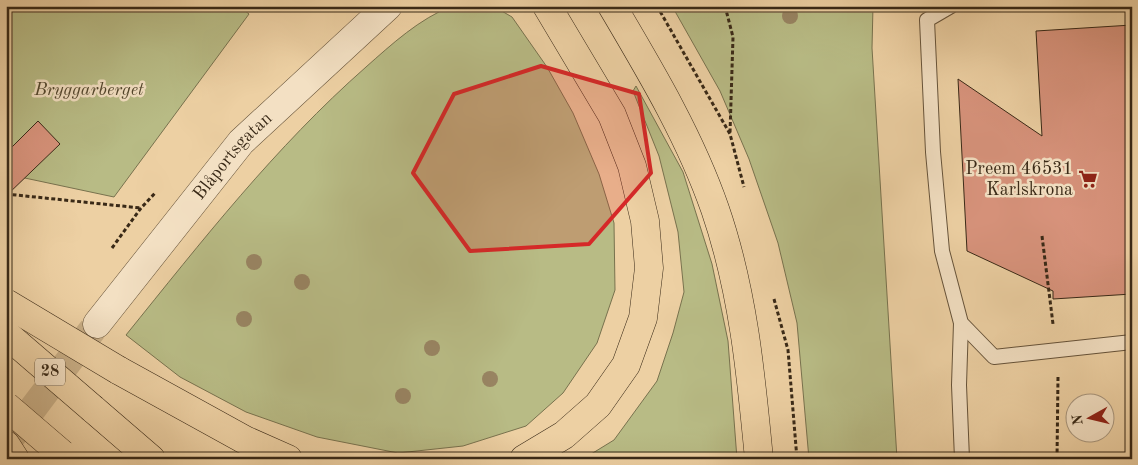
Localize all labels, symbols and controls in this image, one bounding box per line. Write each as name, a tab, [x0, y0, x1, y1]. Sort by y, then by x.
park label: Bryggarberget	[33, 81, 144, 99]
street label: Blåportsgatan	[190, 109, 276, 203]
place label: Preem 46531 Karlskrona	[965, 160, 1073, 199]
supermarket icon: Preem 46531 Karlskrona	[1077, 168, 1099, 190]
road number: 28	[35, 358, 65, 386]
north arrow	[1066, 392, 1116, 442]
text: N	[1070, 413, 1086, 426]

